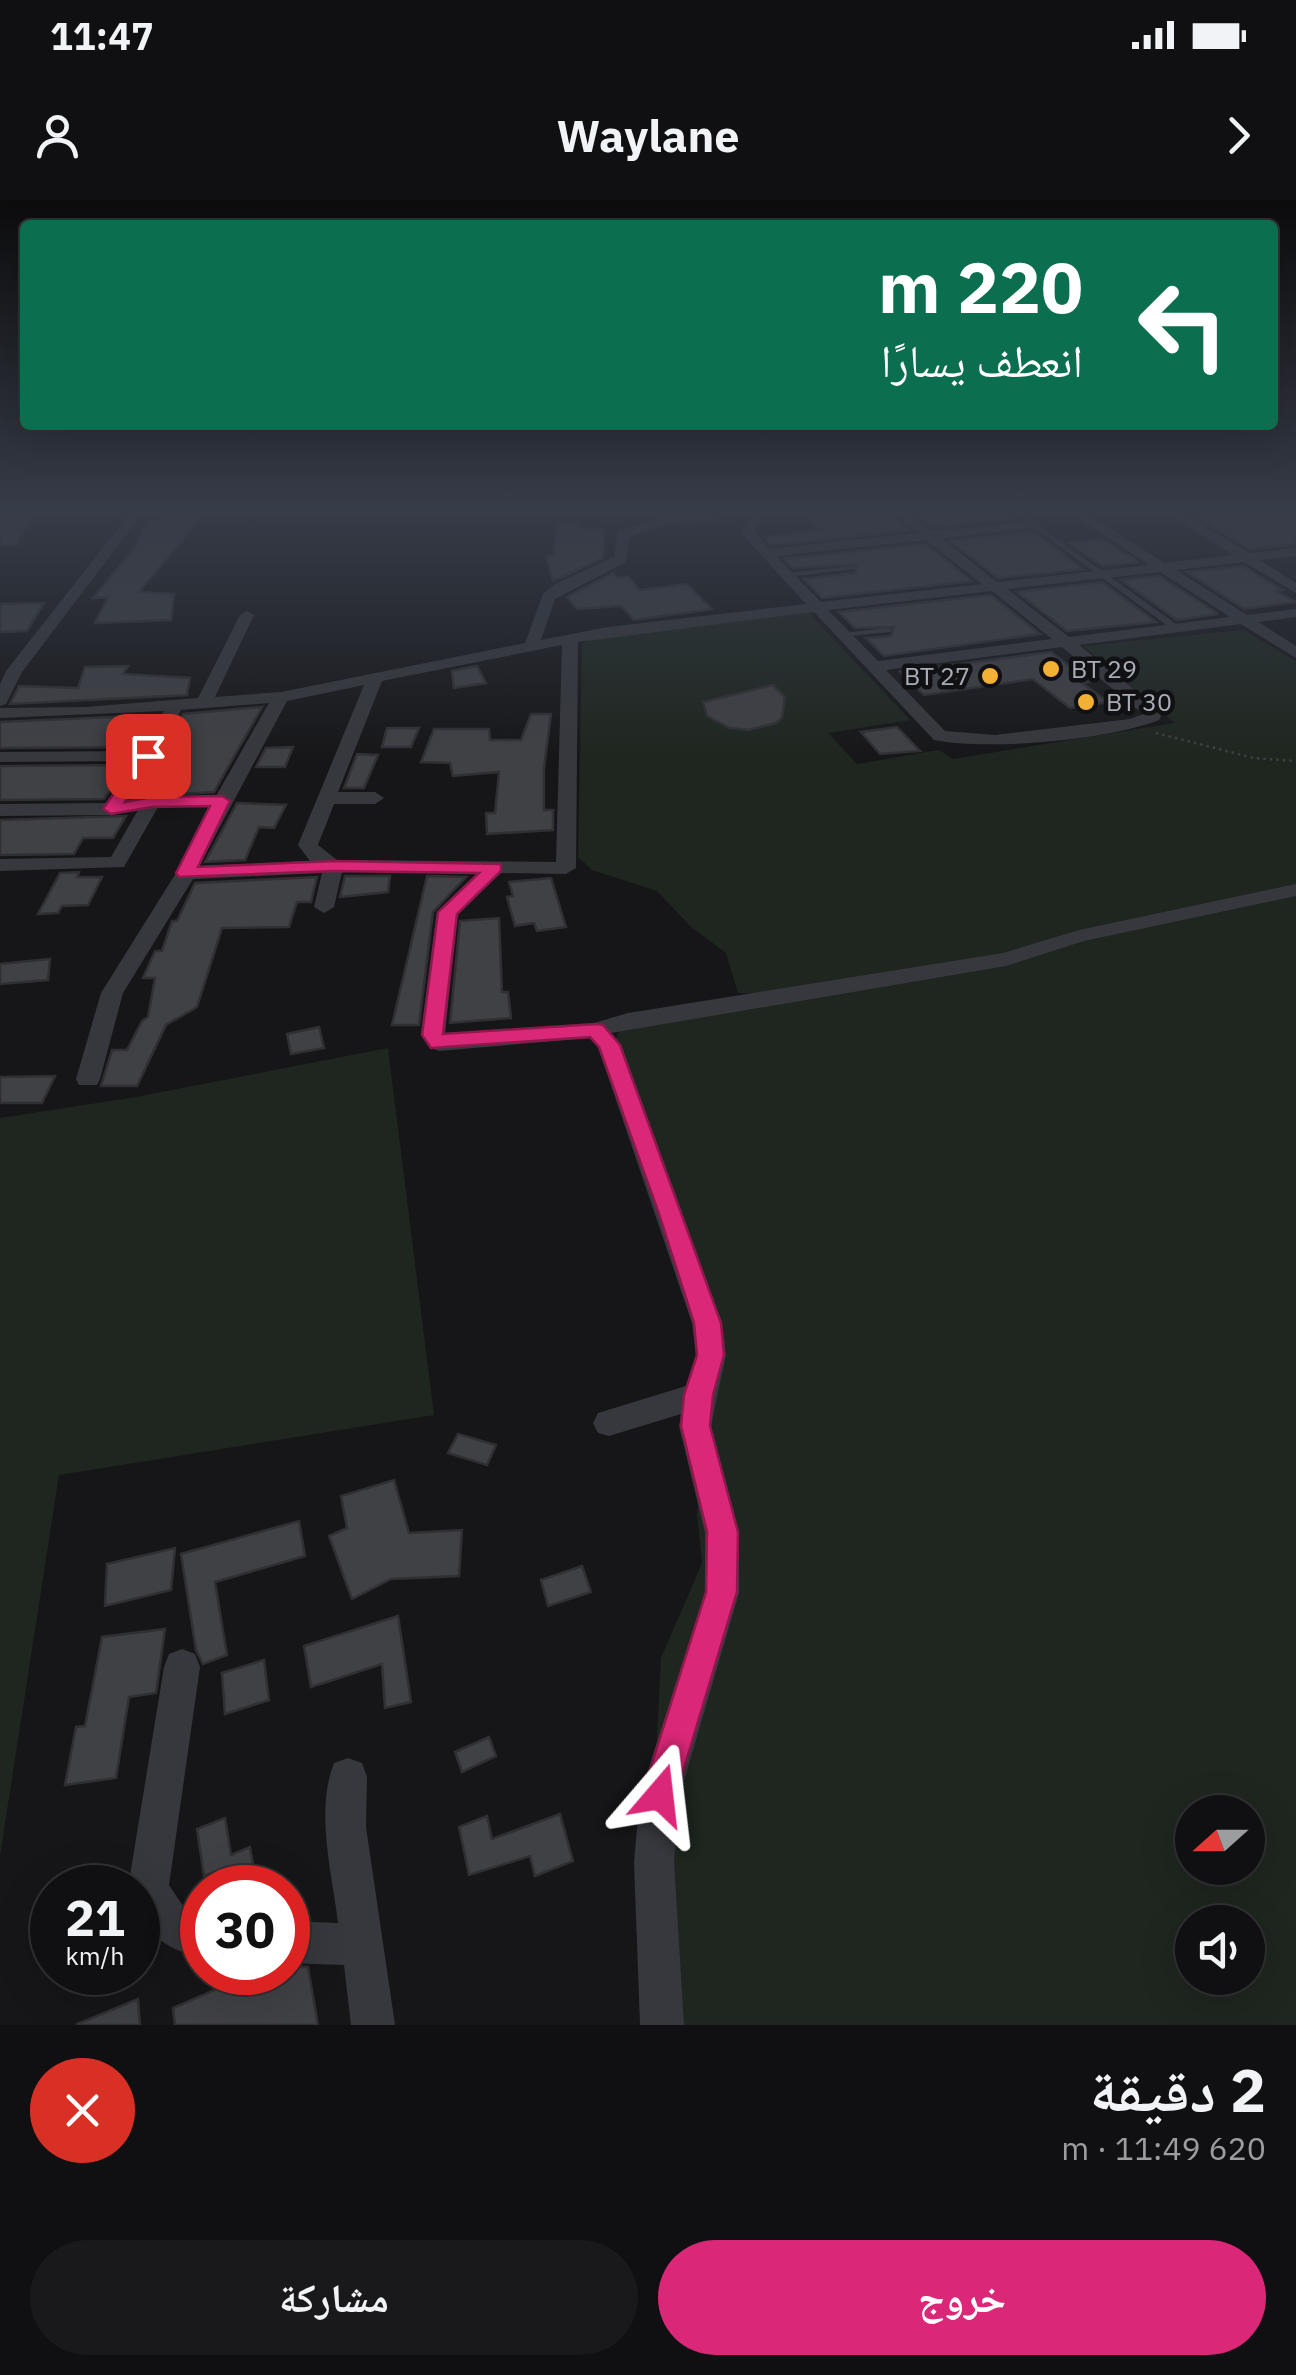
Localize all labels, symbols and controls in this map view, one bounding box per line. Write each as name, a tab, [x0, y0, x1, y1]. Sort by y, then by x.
text: 11:47	[50, 11, 154, 60]
text: Waylane	[557, 106, 740, 164]
icon: person	[30, 108, 85, 163]
icon: forward	[1211, 108, 1266, 163]
text: 220 m	[878, 241, 1083, 332]
icon: left	[1118, 260, 1248, 390]
text: انعطف يسارًا	[881, 331, 1083, 389]
place label: BT 29	[1071, 652, 1137, 685]
marker: BT 29	[1040, 658, 1062, 680]
place label: BT 27	[904, 659, 970, 692]
marker: BT 27	[979, 665, 1001, 687]
place label: BT 30	[1106, 685, 1172, 718]
marker: BT 30	[1075, 691, 1097, 713]
pin	[106, 714, 191, 799]
icon: arrive	[121, 729, 176, 784]
position arrow	[608, 1743, 712, 1847]
north arrow	[1175, 1795, 1265, 1885]
map controls	[1175, 1795, 1265, 1995]
speed limit sign: 30	[180, 1865, 310, 1995]
text: 21	[65, 1885, 125, 1950]
button: sound	[1175, 1905, 1265, 1995]
text: km/h	[66, 1939, 124, 1972]
text: 2 دقيقة	[1090, 2050, 1266, 2129]
button: close	[30, 2058, 135, 2163]
text: 620 m · 11:49	[1061, 2127, 1266, 2169]
button: مشاركة	[30, 2240, 638, 2355]
button: خروج	[658, 2240, 1266, 2355]

